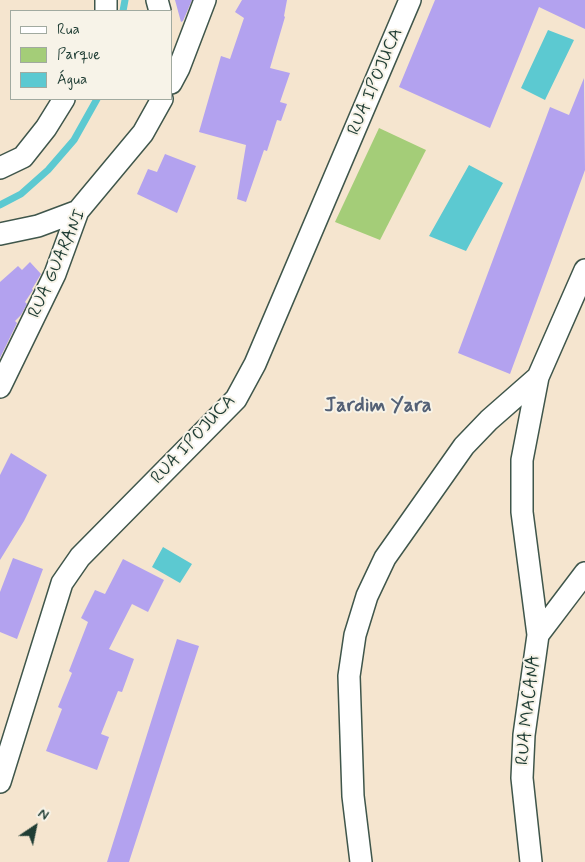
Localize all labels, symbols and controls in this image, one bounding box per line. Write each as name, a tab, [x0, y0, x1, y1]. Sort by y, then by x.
legend	[10, 10, 172, 100]
text: Rua	[57, 20, 80, 40]
street label: RUA IPOJUCA	[344, 25, 408, 139]
text: Parque	[57, 45, 100, 65]
text: Água	[57, 70, 87, 90]
street label: RUA GUARANI	[24, 206, 92, 322]
street label: RUA IPOJUCA	[147, 391, 241, 489]
district label: Jardim Yara	[325, 395, 431, 419]
street label: RUA MACANA	[512, 654, 546, 766]
north arrow	[10, 802, 60, 852]
text: N	[34, 804, 52, 825]

